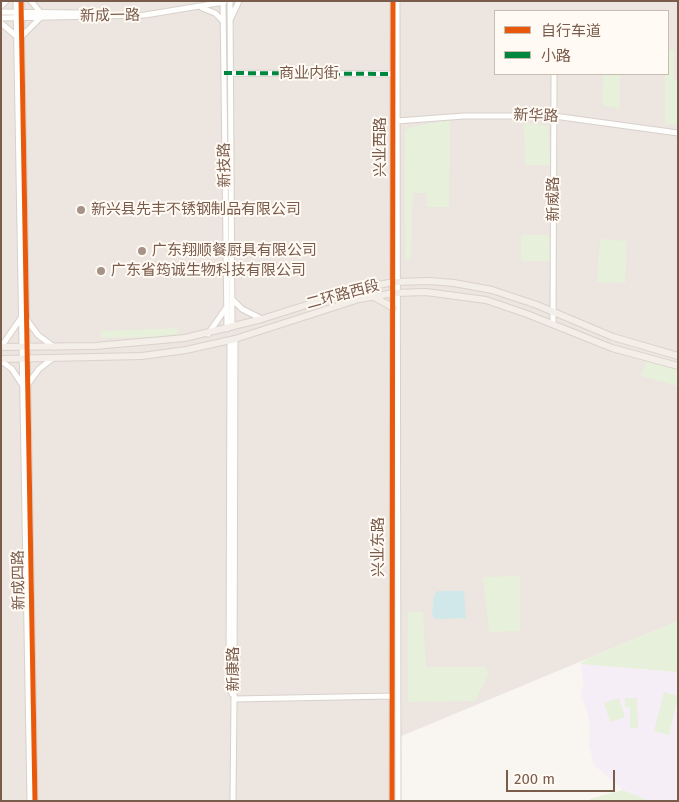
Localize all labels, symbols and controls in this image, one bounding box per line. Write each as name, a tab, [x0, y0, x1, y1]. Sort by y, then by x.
street label: 新成一路	[80, 6, 140, 26]
legend	[494, 10, 669, 75]
text: 自行车道	[541, 22, 601, 40]
text: 小路	[541, 47, 571, 65]
street label: 商业内街	[279, 65, 339, 83]
street label: 新华路	[513, 106, 559, 126]
street label: 兴业西路	[372, 117, 390, 177]
street label: 新技路	[216, 142, 234, 188]
street label: 新威路	[545, 177, 563, 221]
place label: 新兴县先丰不锈钢制品有限公司	[91, 201, 301, 219]
marker: 新兴县先丰不锈钢制品有限公司	[75, 204, 87, 216]
place label: 广东翔顺餐厨具有限公司	[152, 242, 317, 260]
marker: 广东翔顺餐厨具有限公司	[136, 245, 148, 257]
place label: 广东省筠诚生物科技有限公司	[111, 262, 306, 280]
marker: 广东省筠诚生物科技有限公司	[95, 265, 107, 277]
street label: 二环路西段	[304, 277, 382, 313]
street label: 兴业东路	[370, 517, 388, 577]
street label: 新成四路	[9, 550, 29, 610]
street label: 新康路	[225, 647, 243, 691]
scale bar	[509, 760, 618, 792]
text: 200 m	[514, 770, 555, 788]

